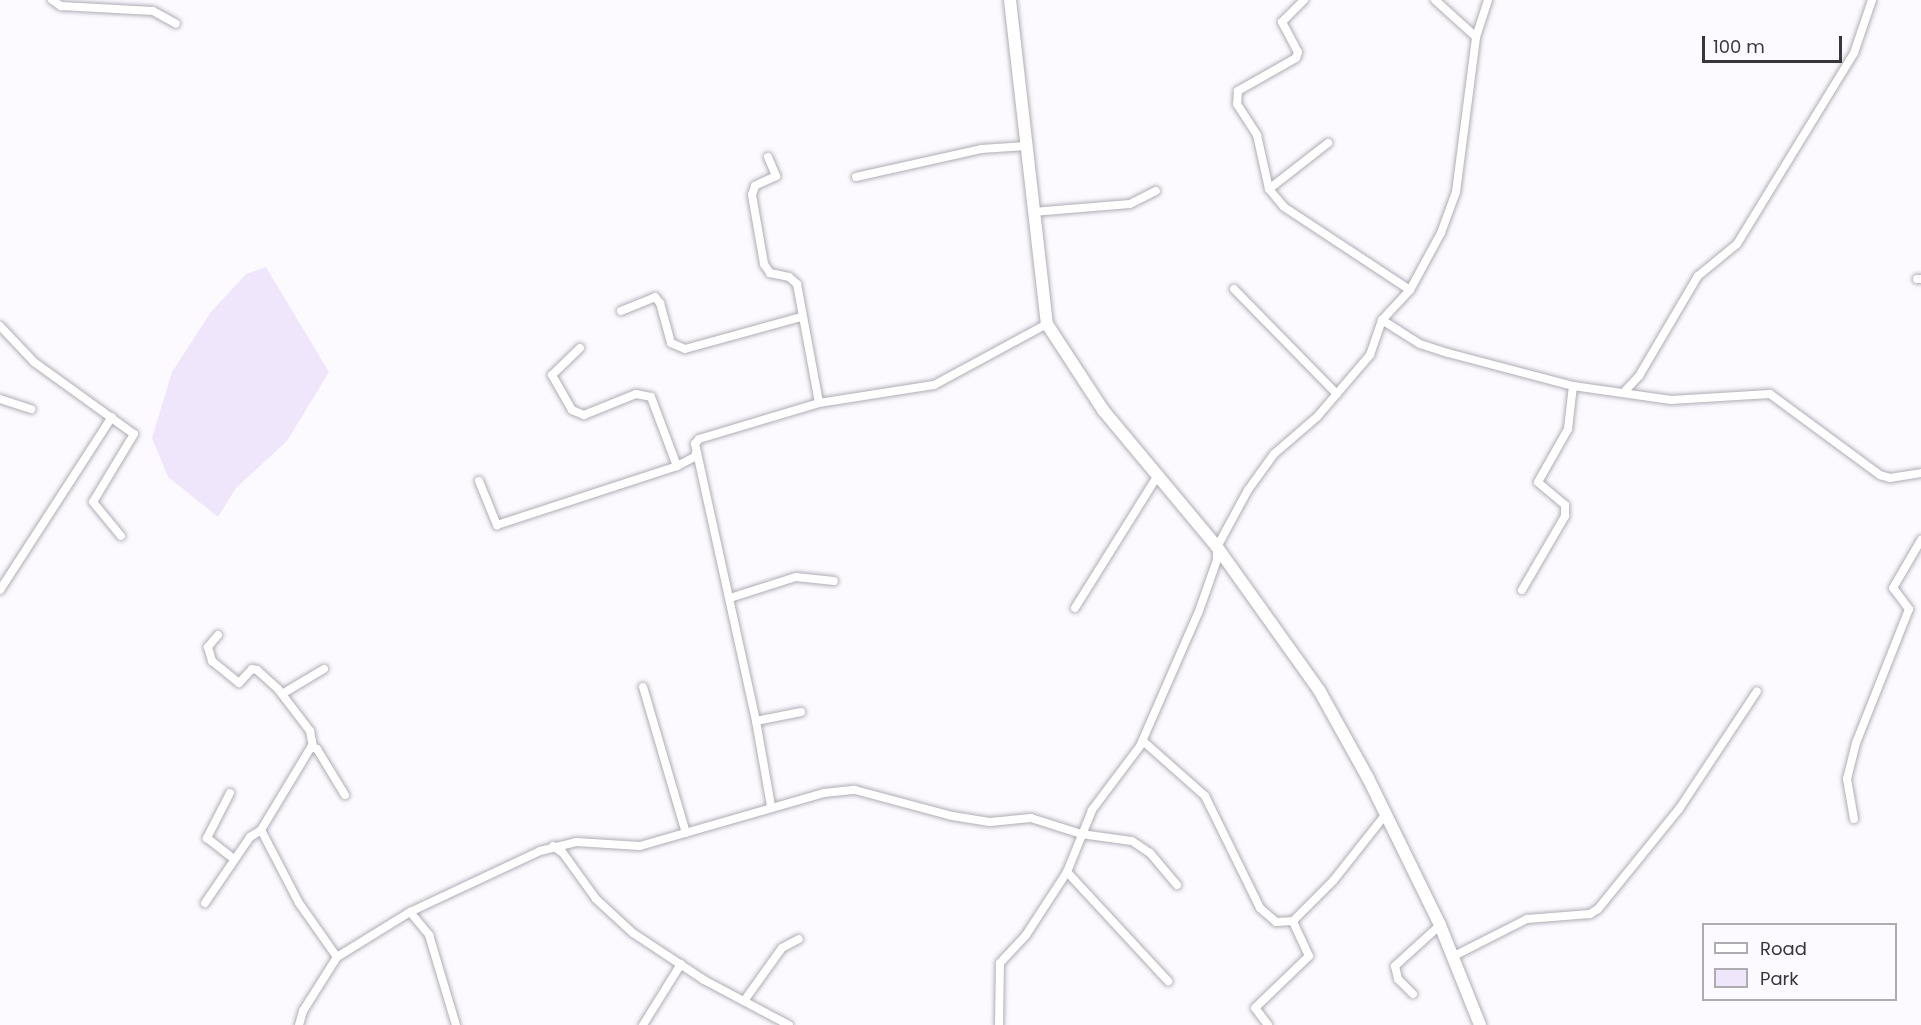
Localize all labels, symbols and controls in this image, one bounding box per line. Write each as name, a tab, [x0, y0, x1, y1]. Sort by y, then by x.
scale bar	[1705, 24, 1844, 62]
text: 100 m	[1713, 34, 1765, 59]
legend	[1702, 923, 1897, 1001]
text: Road	[1760, 936, 1807, 961]
text: Park	[1760, 966, 1799, 991]

